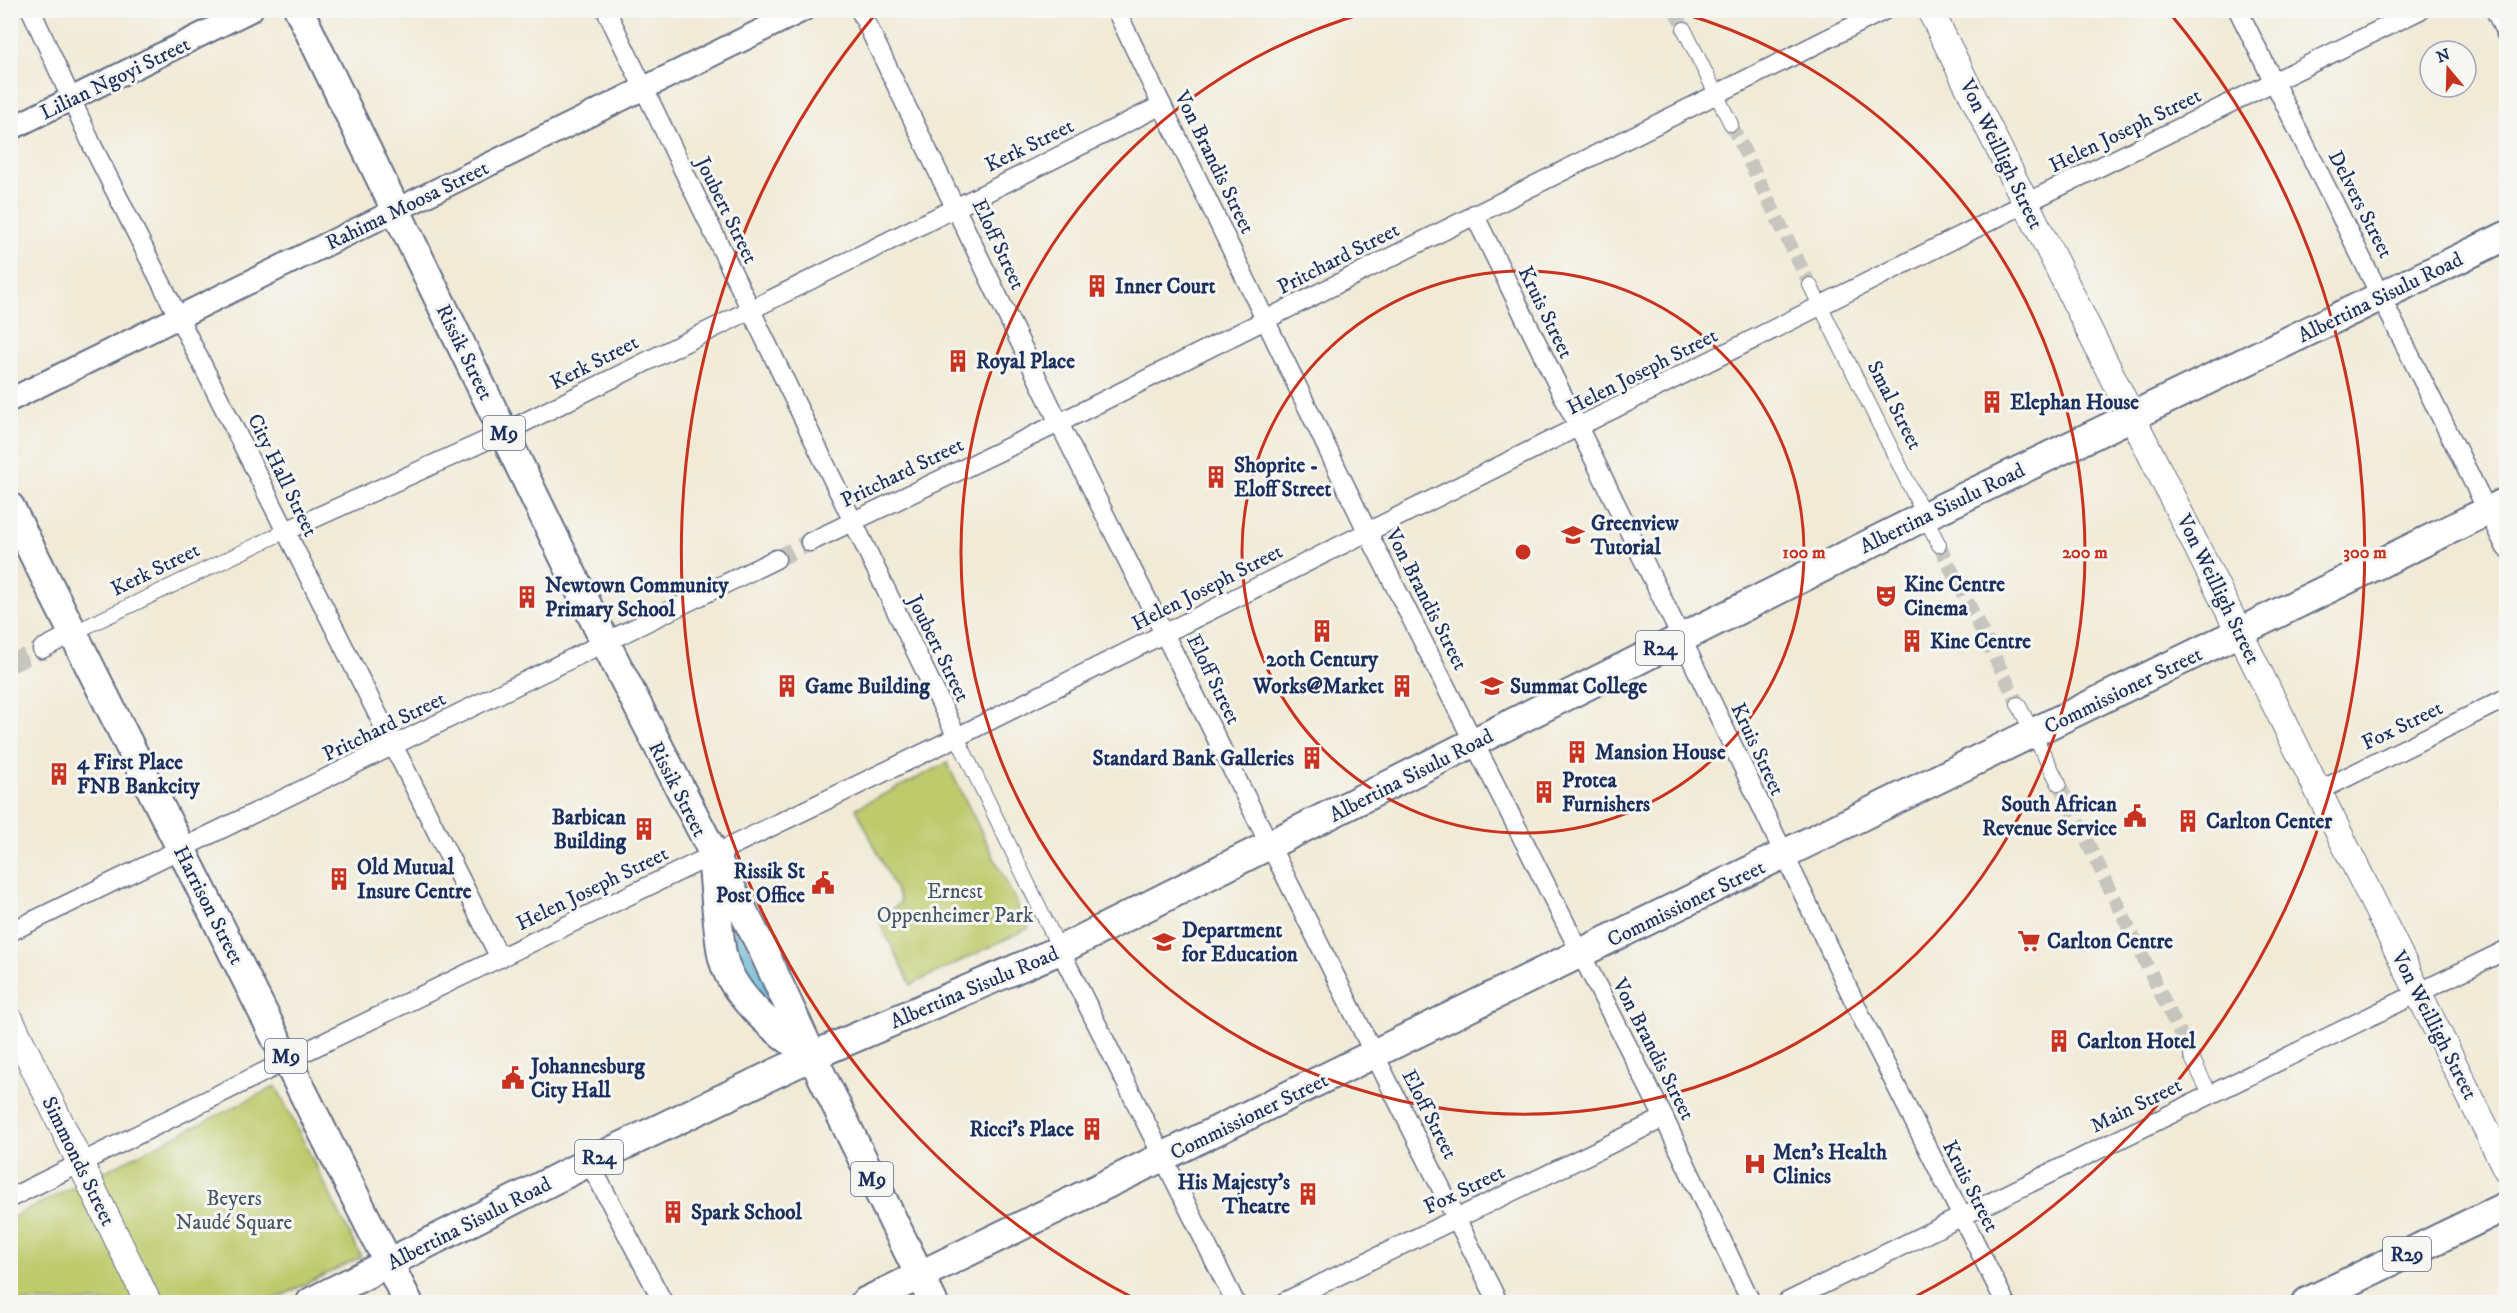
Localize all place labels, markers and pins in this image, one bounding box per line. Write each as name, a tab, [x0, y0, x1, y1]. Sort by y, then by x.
building icon: Inner Court	[1084, 273, 1110, 299]
place label: Inner Court	[1115, 274, 1216, 300]
building icon: Royal Place	[945, 348, 971, 374]
place label: Royal Place	[976, 349, 1075, 375]
building icon: Elephan House	[1979, 389, 2005, 415]
place label: Elephan House	[2010, 390, 2139, 416]
place label: Shoprite - Eloff Street	[1234, 453, 1331, 503]
building icon: Shoprite - Eloff Street	[1203, 464, 1229, 490]
place label: Greenview Tutorial	[1590, 511, 1679, 561]
school or university icon: Greenview Tutorial	[1560, 522, 1586, 548]
centre of rings	[1513, 542, 1533, 562]
place label: Kine Centre Cinema	[1904, 572, 2005, 622]
place label: Newtown Community Primary School	[545, 573, 730, 623]
theatre icon: Kine Centre Cinema	[1873, 583, 1899, 609]
building icon: Newtown Community Primary School	[514, 584, 540, 610]
building icon: 20th Century	[1309, 618, 1335, 644]
building icon: Kine Centre	[1899, 628, 1925, 654]
place label: Kine Centre	[1930, 629, 2031, 655]
place label: 20th Century	[1266, 647, 1379, 673]
building icon: Game Building	[774, 673, 800, 699]
building icon: Works@Market	[1389, 673, 1415, 699]
school or university icon: Summat College	[1479, 673, 1505, 699]
place label: Game Building	[805, 674, 931, 700]
place label: Works@Market	[1252, 674, 1384, 700]
place label: Summat College	[1510, 674, 1647, 700]
building icon: Mansion House	[1564, 739, 1590, 765]
place label: Mansion House	[1595, 740, 1726, 766]
building icon: Standard Bank Galleries	[1299, 745, 1325, 771]
place label: Standard Bank Galleries	[1092, 746, 1294, 772]
place label: 4 First Place FNB Bankcity	[77, 750, 200, 800]
building icon: 4 First Place FNB Bankcity	[46, 761, 72, 787]
place label: Protea Furnishers	[1562, 768, 1650, 818]
building icon: Protea Furnishers	[1531, 779, 1557, 805]
place label: South African Revenue Service	[1982, 792, 2118, 842]
public building icon: South African Revenue Service	[2122, 803, 2148, 829]
place label: Barbican Building	[552, 805, 627, 855]
building icon: Carlton Center	[2175, 808, 2201, 834]
place label: Carlton Center	[2206, 809, 2333, 835]
building icon: Barbican Building	[631, 816, 657, 842]
place label: Old Mutual Insure Centre	[357, 855, 472, 905]
place label: Rissik St Post Office	[716, 859, 805, 909]
building icon: Old Mutual Insure Centre	[326, 866, 352, 892]
public building icon: Rissik St Post Office	[810, 870, 836, 896]
place label: Department for Education	[1181, 918, 1299, 968]
supermarket icon: Carlton Centre	[2016, 928, 2042, 954]
school or university icon: Department for Education	[1151, 929, 1177, 955]
place label: Carlton Centre	[2047, 929, 2173, 955]
building icon: Carlton Hotel	[2046, 1028, 2072, 1054]
place label: Carlton Hotel	[2077, 1029, 2196, 1055]
place label: Johannesburg City Hall	[529, 1054, 645, 1104]
public building icon: Johannesburg City Hall	[500, 1065, 526, 1091]
building icon: Ricci's Place	[1079, 1116, 1105, 1142]
place label: Ricci's Place	[969, 1117, 1074, 1143]
place label: Men's Health Clinics	[1773, 1140, 1888, 1190]
hospital icon: Men's Health Clinics	[1742, 1151, 1768, 1177]
place label: His Majesty's Theatre	[1177, 1170, 1290, 1220]
building icon: His Majesty's Theatre	[1295, 1181, 1321, 1207]
building icon: Spark School	[660, 1199, 686, 1225]
place label: Spark School	[691, 1200, 802, 1226]

